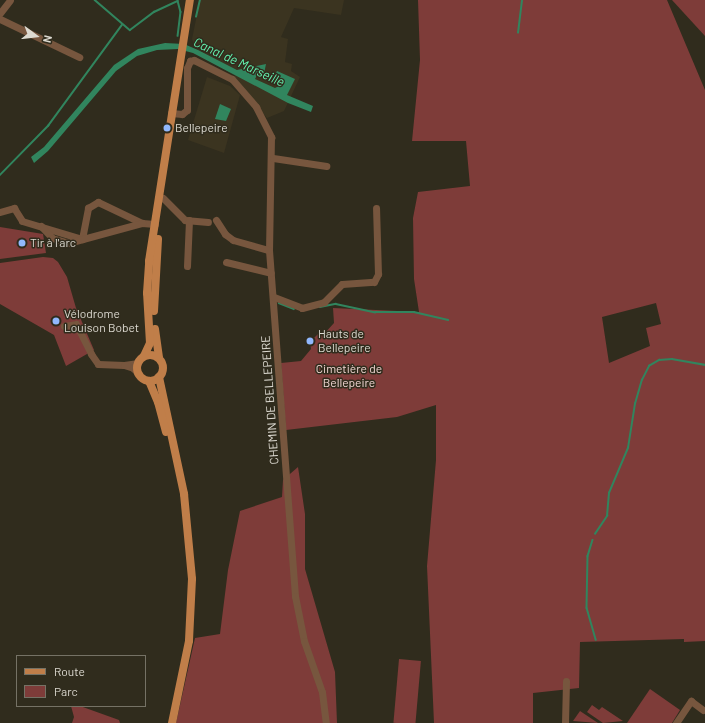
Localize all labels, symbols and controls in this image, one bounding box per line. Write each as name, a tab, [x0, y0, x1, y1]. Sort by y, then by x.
north arrow	[16, 16, 56, 56]
text: N	[41, 34, 55, 44]
water label: Canal de Marseille	[191, 34, 287, 90]
place label: Bellepeire	[175, 121, 228, 135]
marker: Bellepeire	[162, 123, 172, 133]
place label: Tir à l'arc	[30, 236, 76, 250]
marker: Tir à l'arc	[17, 238, 27, 248]
place label: Vélodrome Louison Bobet	[64, 307, 139, 335]
marker: Vélodrome Louison Bobet	[51, 316, 61, 326]
place label: Hauts de Bellepeire	[318, 327, 371, 355]
street label: CHEMIN DE BELLEPEIRE	[258, 335, 282, 465]
marker: Hauts de Bellepeire	[305, 336, 315, 346]
park label: Cimetière de Bellepeire	[316, 362, 382, 390]
legend	[16, 655, 146, 707]
text: Route	[54, 664, 85, 678]
text: Parc	[54, 684, 78, 698]

